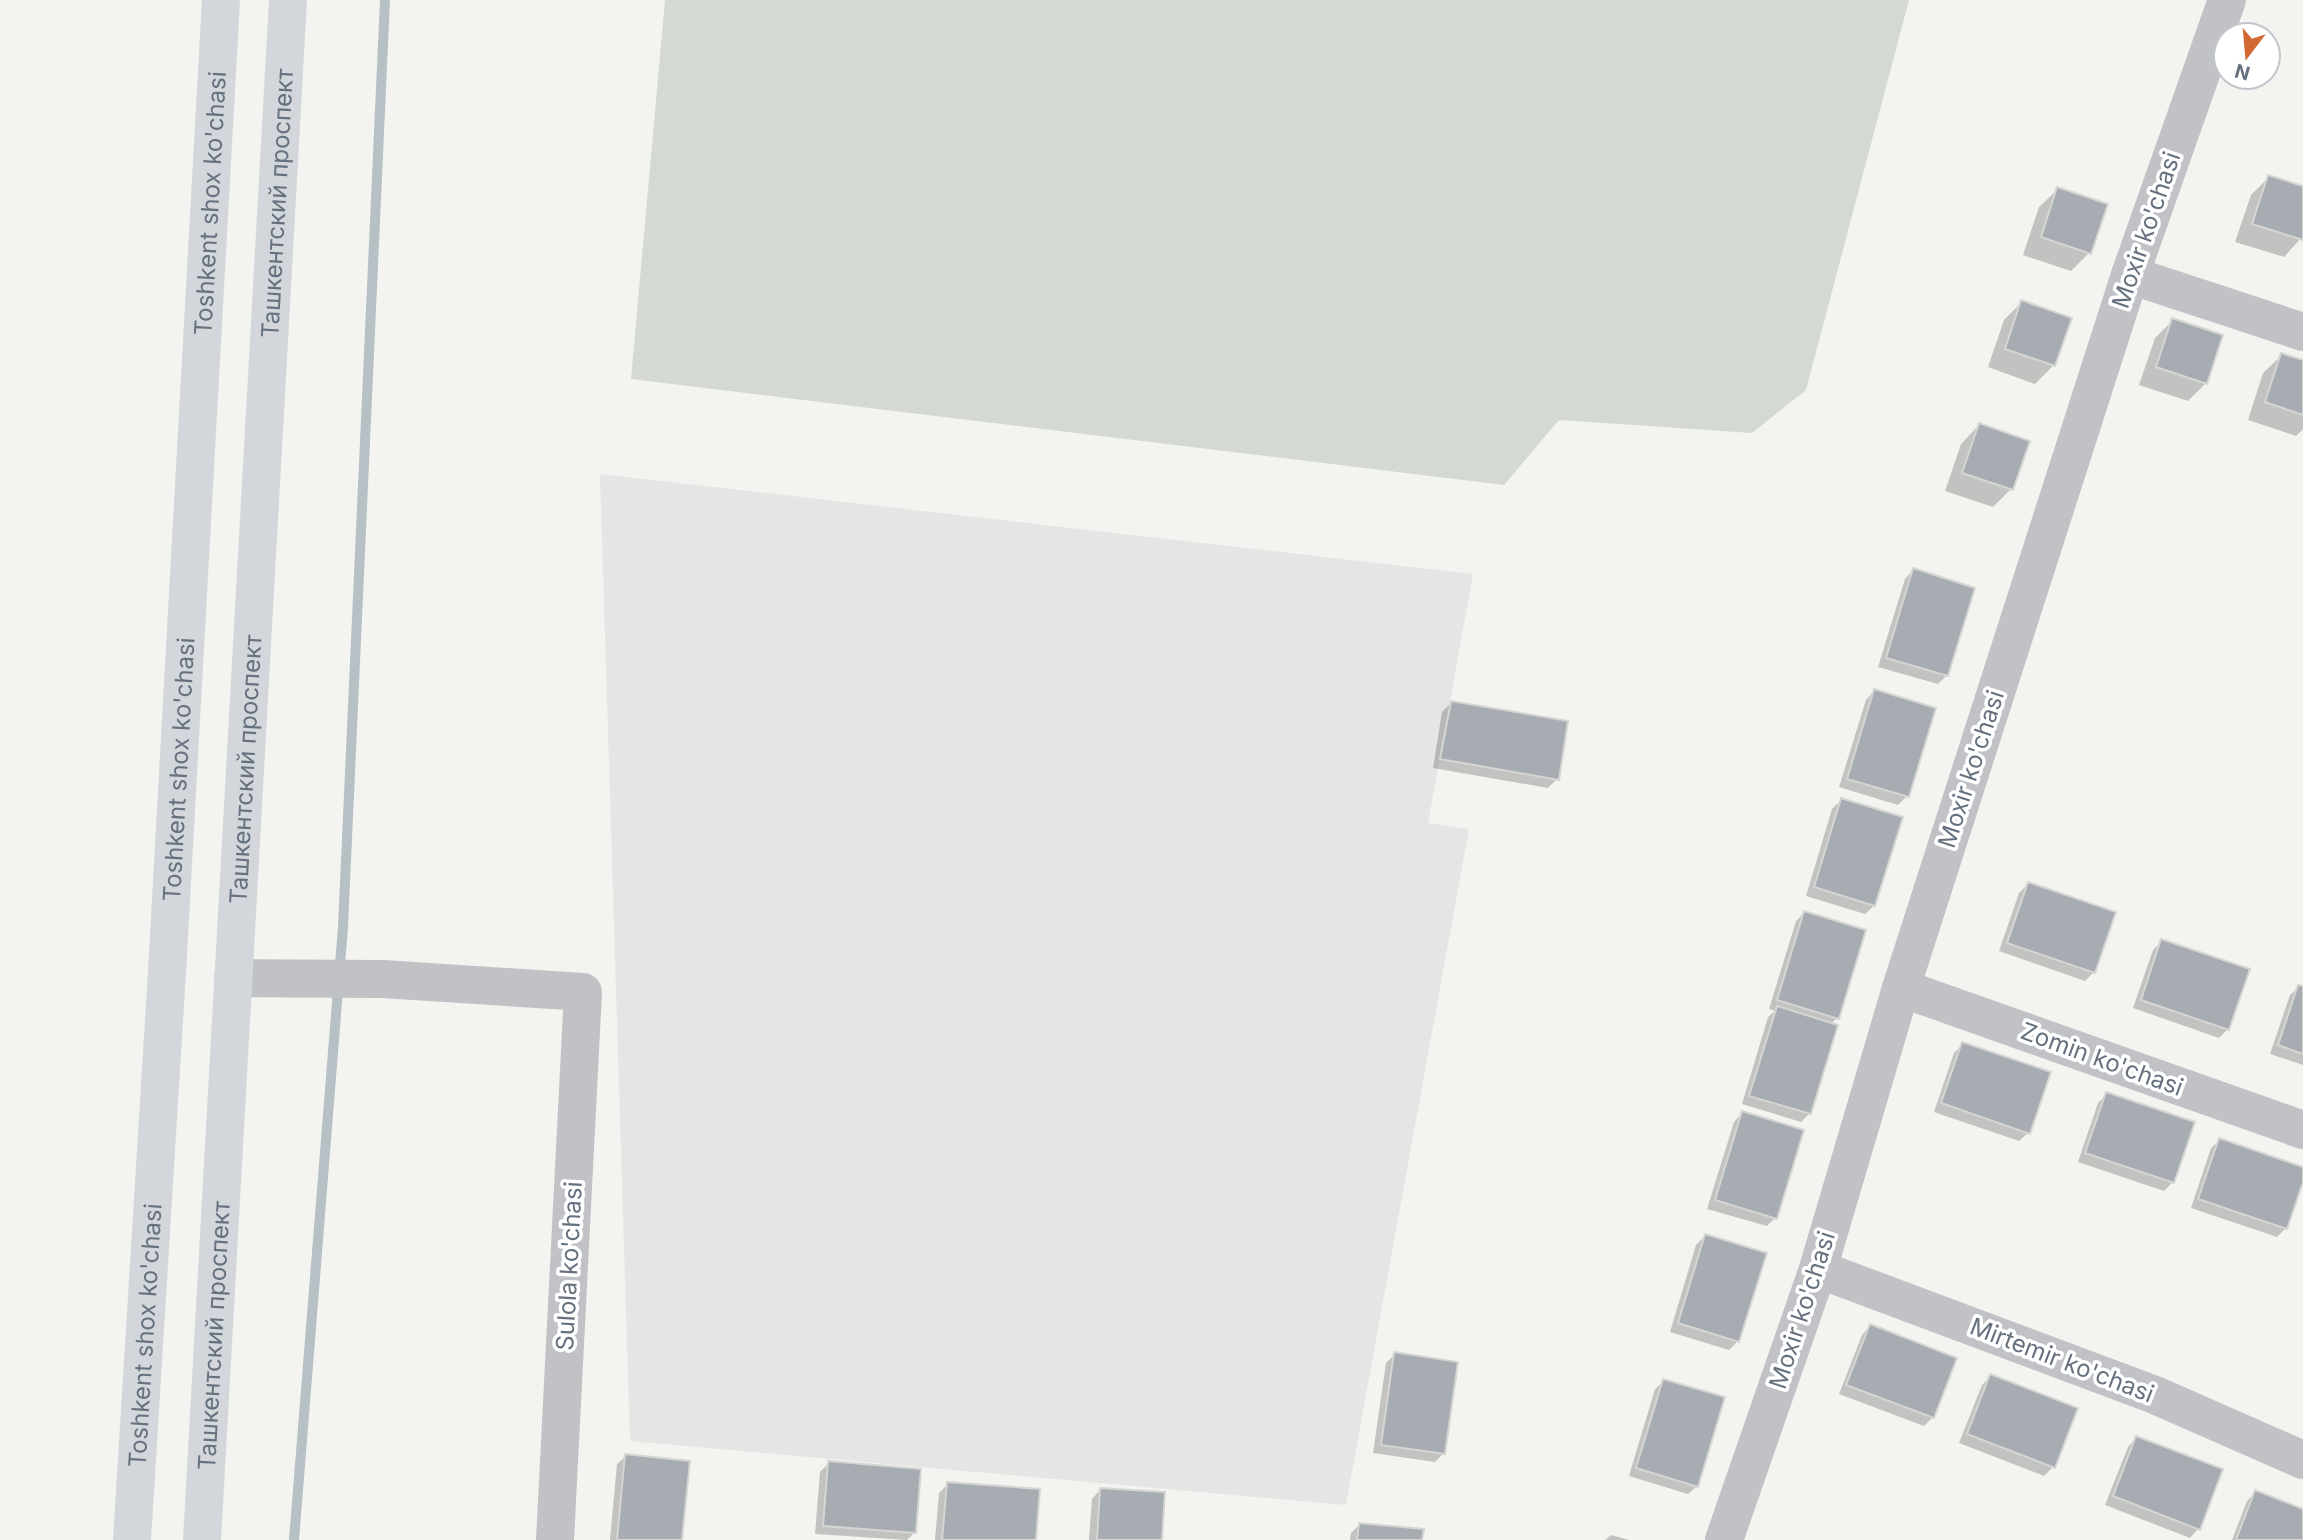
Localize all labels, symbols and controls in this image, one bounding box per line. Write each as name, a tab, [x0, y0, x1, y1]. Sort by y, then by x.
north arrow	[2212, 21, 2282, 91]
text: N	[2232, 59, 2253, 85]
street label: Ташкентский проспект	[255, 68, 299, 338]
street label: Toshkent shox ko'chasi	[188, 70, 232, 336]
street label: Moxir ko'chasi	[2106, 148, 2186, 312]
street label: Ташкентский проспект	[223, 634, 267, 905]
street label: Toshkent shox ko'chasi	[156, 637, 200, 902]
street label: Moxir ko'chasi	[1932, 687, 2010, 851]
street label: Zomin ko'chasi	[2017, 1016, 2187, 1102]
street label: Sulola ko'chasi	[550, 1181, 588, 1351]
street label: Ташкентский проспект	[191, 1200, 235, 1471]
street label: Toshkent shox ko'chasi	[122, 1203, 167, 1468]
street label: Moxir ko'chasi	[1763, 1228, 1841, 1392]
street label: Mirtemir ko'chasi	[1966, 1312, 2158, 1408]

